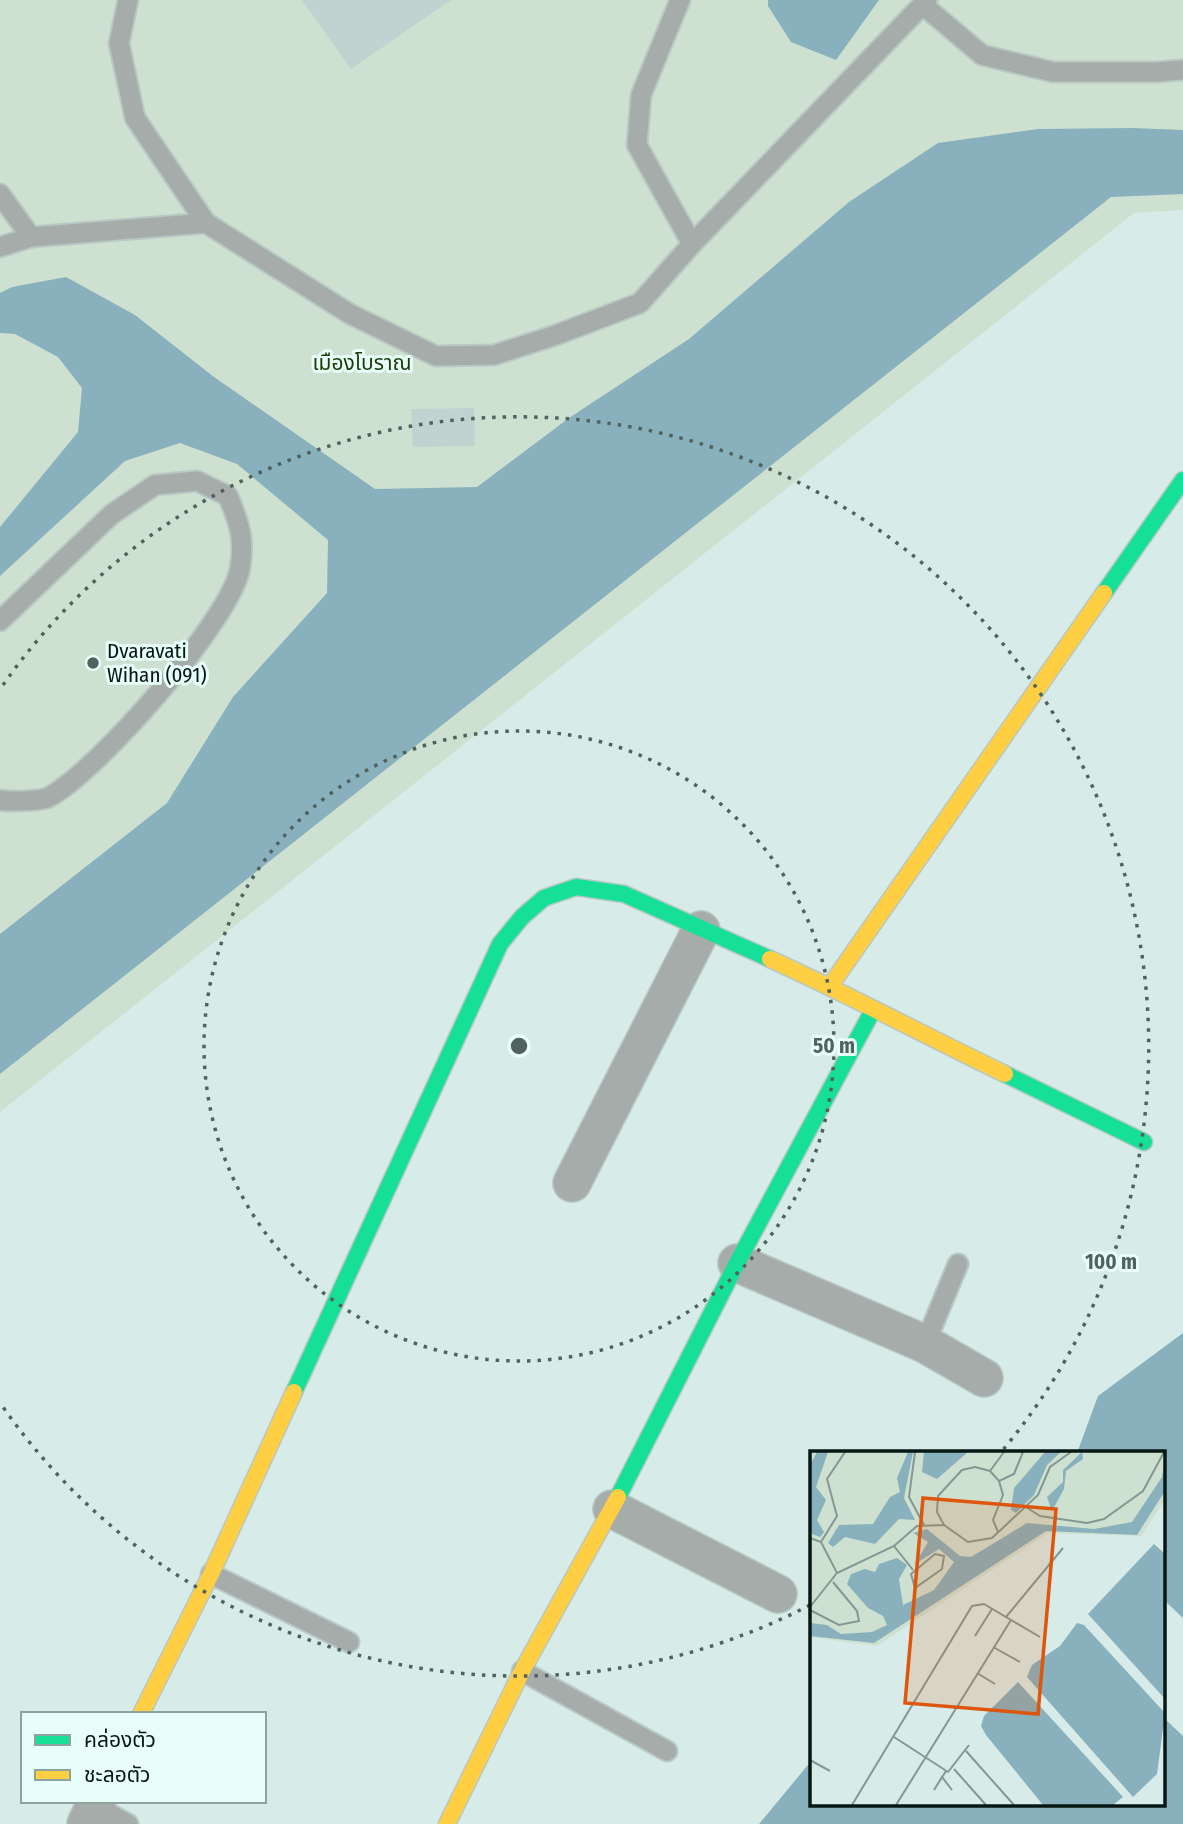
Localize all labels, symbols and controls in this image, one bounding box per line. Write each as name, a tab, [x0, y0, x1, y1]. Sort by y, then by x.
park label: เมืองโบราณ	[312, 350, 412, 376]
place label: Dvaravati Wihan (091)	[107, 638, 207, 688]
marker: Dvaravati Wihan (091)	[85, 655, 101, 671]
text: 50 m	[813, 1033, 855, 1059]
centre of rings	[507, 1034, 531, 1058]
text: 100 m	[1085, 1249, 1137, 1275]
inset map	[810, 1451, 1166, 1806]
legend	[21, 1712, 266, 1803]
text: คล่องตัว	[84, 1727, 156, 1753]
text: ชะลอตัว	[84, 1762, 150, 1788]

